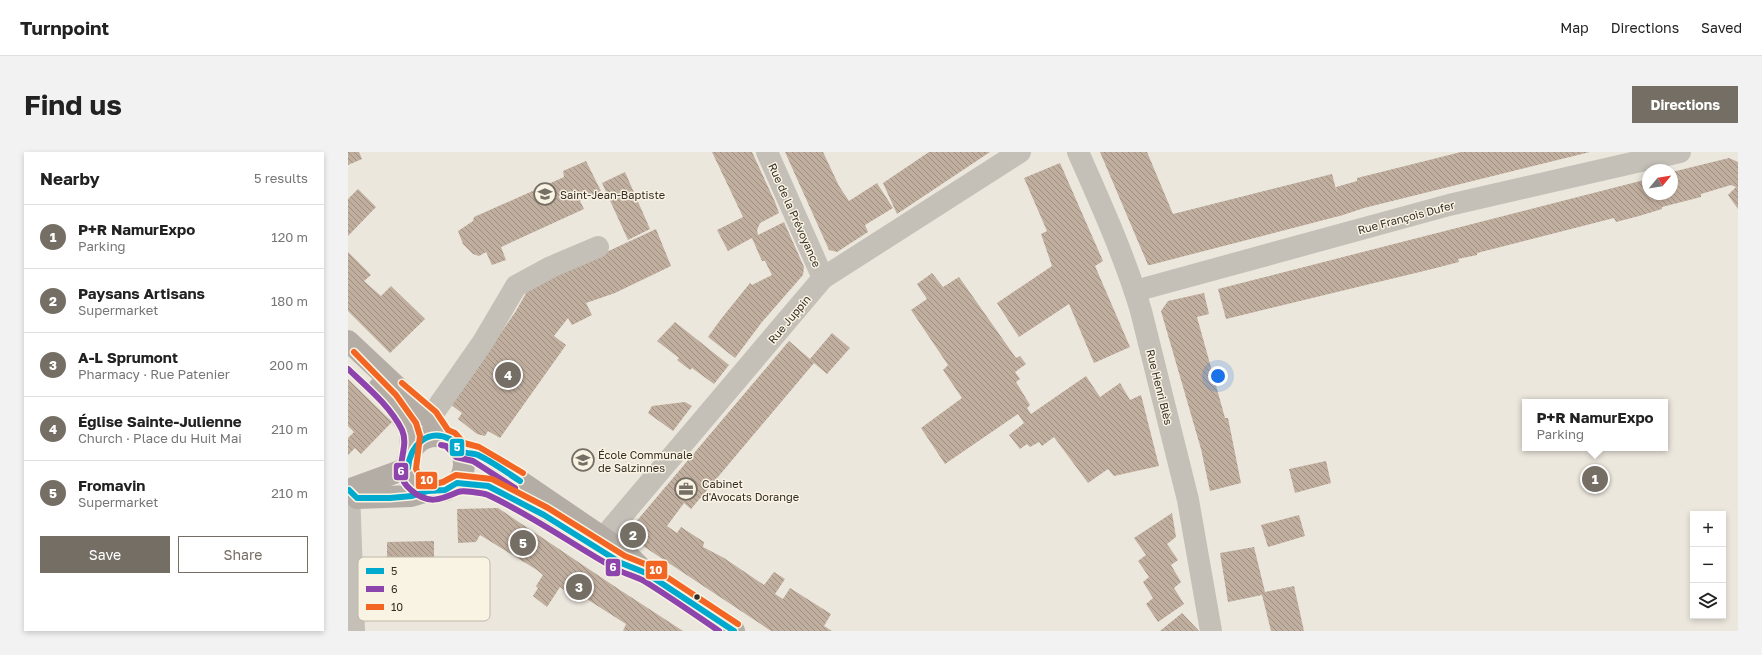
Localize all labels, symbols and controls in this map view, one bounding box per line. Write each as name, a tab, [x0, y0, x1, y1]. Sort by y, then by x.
text: Turnpoint	[20, 16, 109, 39]
text: Map	[1560, 19, 1589, 36]
text: Directions	[1611, 19, 1679, 36]
text: Saved	[1701, 19, 1742, 36]
button: Directions	[1632, 86, 1738, 123]
text: Find us	[24, 88, 122, 121]
street label: Rue de la Prévoyance	[766, 161, 824, 269]
north arrow	[1642, 164, 1678, 200]
text: Nearby	[40, 168, 100, 189]
text: 5 results	[254, 170, 308, 186]
school or university icon: Saint-Jean-Baptiste	[532, 181, 558, 207]
place label: Saint-Jean-Baptiste	[560, 188, 665, 201]
street label: Rue François Dufer	[1356, 198, 1457, 236]
text: P+R NamurExpo	[78, 220, 195, 238]
text: 1	[50, 229, 56, 245]
text: 120 m	[271, 229, 308, 245]
text: Parking	[78, 238, 126, 254]
text: Paysans Artisans	[78, 284, 205, 302]
street label: Rue Juppin	[765, 292, 813, 346]
text: 2	[49, 293, 57, 309]
text: 180 m	[271, 293, 308, 309]
text: Supermarket	[78, 302, 159, 318]
text: A-L Sprumont	[78, 348, 178, 366]
street label: Rue Henri Blès	[1144, 348, 1176, 426]
text: 3	[49, 357, 57, 373]
text: 200 m	[270, 357, 308, 373]
pin: 4	[495, 360, 521, 390]
text: Pharmacy · Rue Patenier	[78, 366, 230, 382]
your location	[1208, 366, 1228, 386]
popup	[1522, 399, 1668, 451]
text: P+R NamurExpo	[1536, 408, 1654, 426]
text: Église Sainte-Julienne	[78, 412, 242, 430]
text: 4	[49, 421, 57, 437]
text: 210 m	[271, 421, 308, 437]
text: Parking	[1536, 426, 1584, 442]
text: Church · Place du Huit Mai	[78, 430, 242, 446]
line badge: 5	[449, 438, 465, 457]
text: 5	[454, 440, 461, 453]
school or university icon: École Communale de Salzinnes	[570, 447, 596, 473]
place label: École Communale de Salzinnes	[598, 448, 693, 474]
line badge: 6	[393, 462, 409, 481]
text: 6	[398, 464, 405, 477]
pin: 1	[1582, 464, 1608, 494]
line badge: 10	[415, 471, 438, 490]
text: 10	[421, 473, 433, 486]
text: Fromavin	[78, 476, 145, 494]
office icon: Cabinet d'Avocats Dorange	[673, 476, 699, 502]
place label: Cabinet d'Avocats Dorange	[702, 477, 799, 503]
text: 5	[49, 485, 57, 501]
text: 210 m	[271, 485, 308, 501]
text: Supermarket	[78, 494, 159, 510]
map controls	[1690, 511, 1726, 619]
button: +	[1690, 511, 1726, 547]
pin: 2	[620, 520, 646, 550]
pin: 5	[510, 528, 536, 558]
button: Save	[40, 536, 170, 573]
button: Share	[178, 536, 308, 573]
button: −	[1690, 547, 1726, 583]
legend	[358, 557, 490, 621]
line badge: 6	[605, 558, 621, 577]
text: 6	[610, 560, 617, 573]
line badge: 10	[645, 560, 668, 580]
text: 10	[650, 563, 662, 576]
text: 5	[391, 564, 397, 577]
pin: 3	[566, 572, 592, 602]
text: 6	[391, 582, 398, 595]
button: layers	[1690, 583, 1726, 619]
unlabelled marker	[692, 592, 702, 602]
text: 10	[391, 600, 403, 613]

